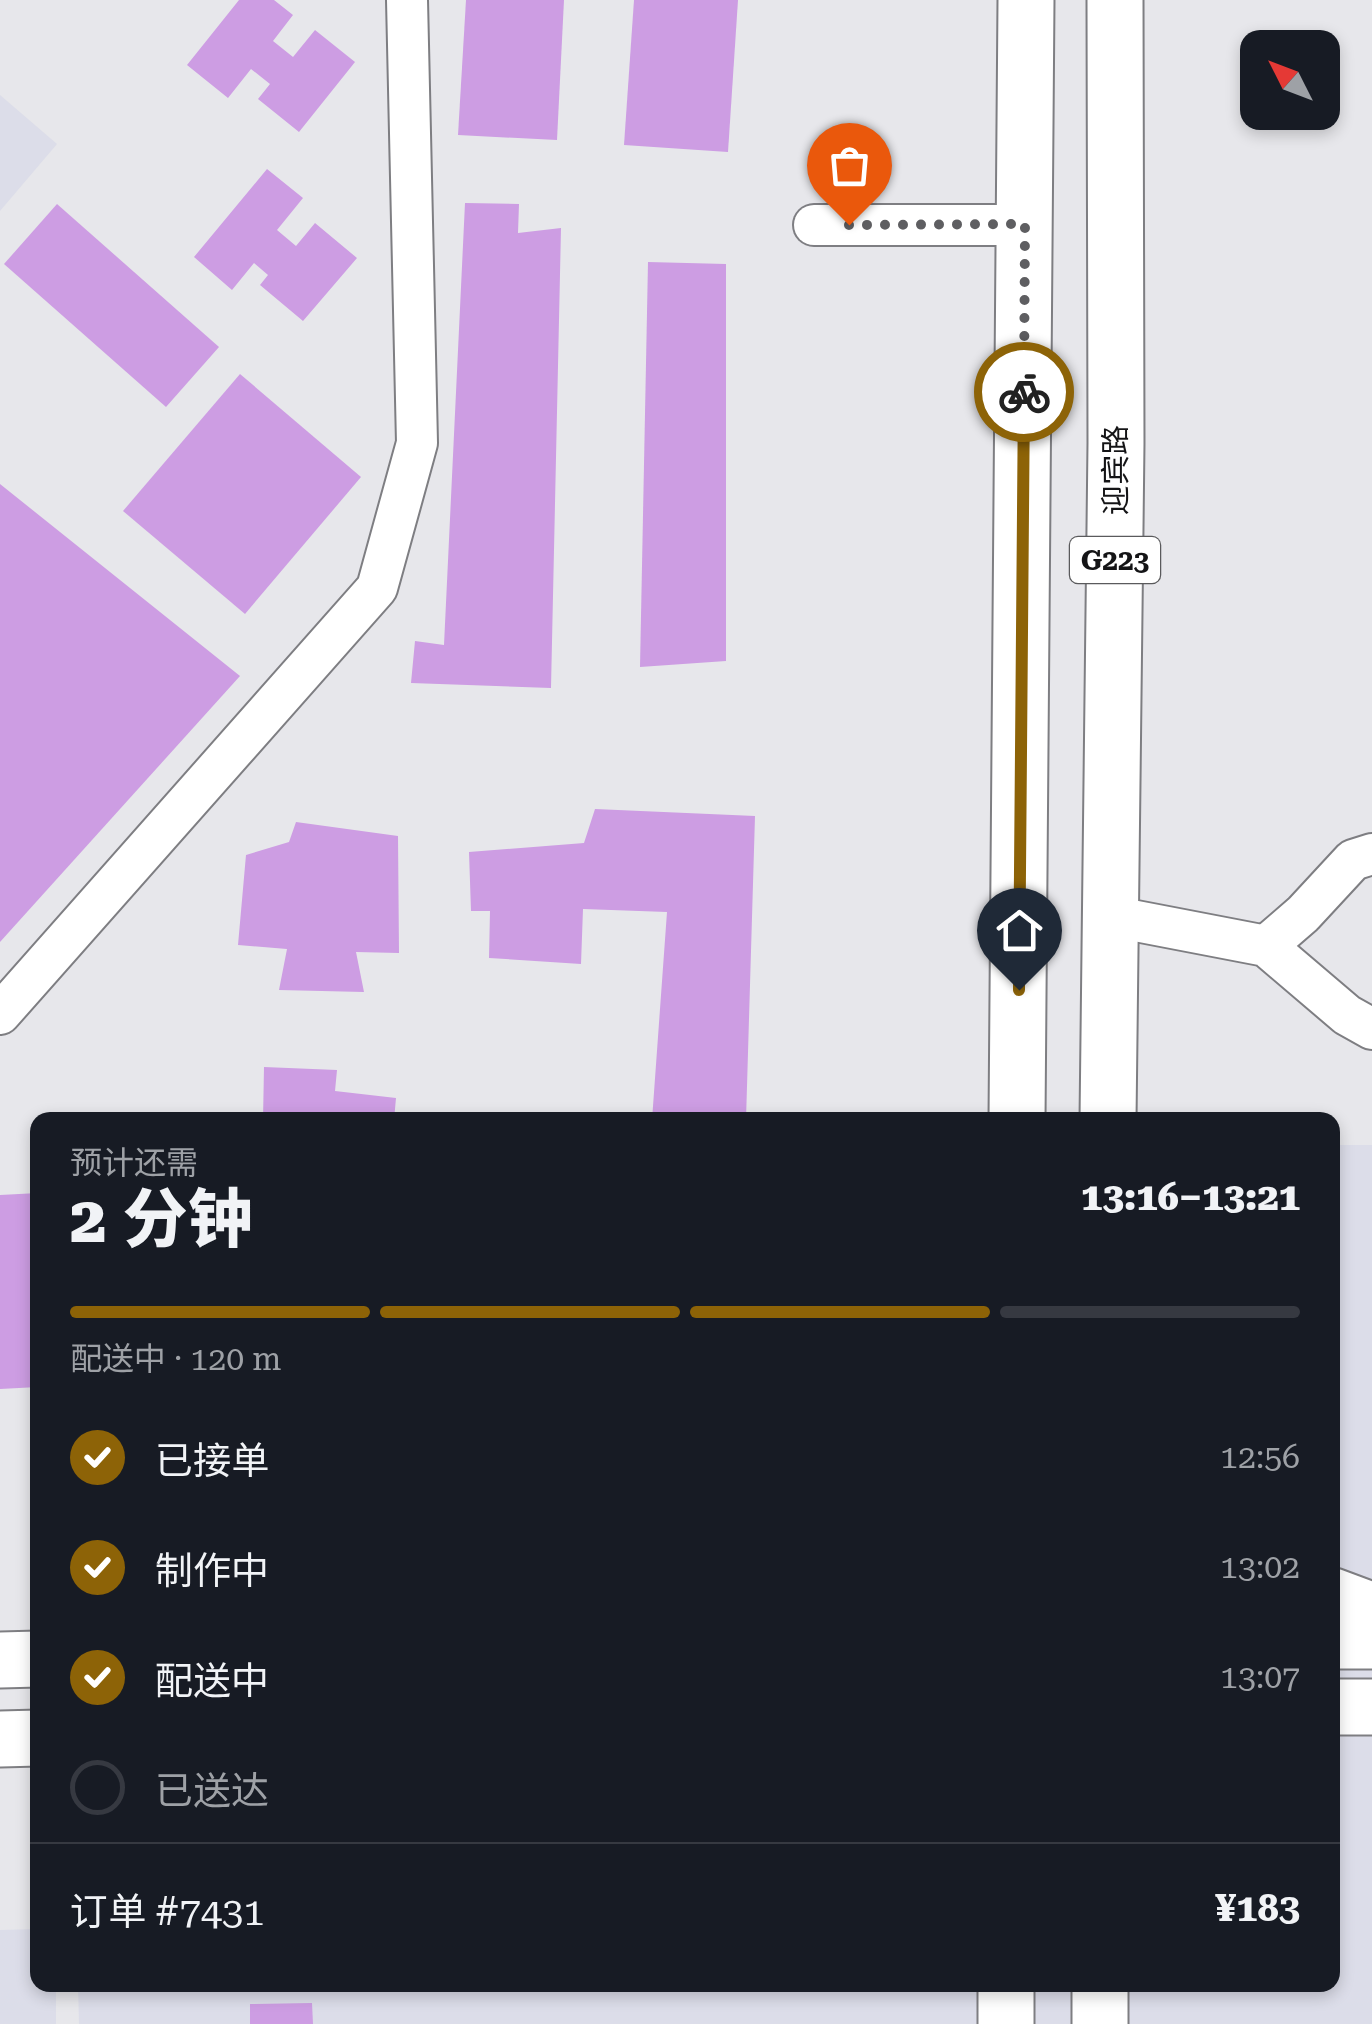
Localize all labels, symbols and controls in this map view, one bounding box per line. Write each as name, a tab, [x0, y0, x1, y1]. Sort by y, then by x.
north arrow	[1240, 30, 1340, 130]
map controls	[1240, 30, 1340, 130]
pin	[807, 123, 892, 226]
icon: bag	[822, 138, 877, 193]
courier	[974, 342, 1074, 442]
icon: bike	[997, 365, 1052, 420]
street label: 迎宾路	[1098, 425, 1133, 515]
road number: G223	[1070, 537, 1160, 583]
pin	[977, 888, 1062, 991]
icon: home	[992, 903, 1047, 958]
text: 预计还需	[70, 1144, 198, 1182]
text: 13:16–13:21	[1081, 1175, 1300, 1219]
text: 2 分钟	[70, 1182, 253, 1258]
text: 配送中 · 120 m	[70, 1340, 281, 1378]
icon: check	[70, 1430, 125, 1485]
text: 12:56	[1220, 1438, 1300, 1476]
text: 已接单	[155, 1439, 269, 1483]
icon: check	[70, 1540, 125, 1595]
text: 13:02	[1220, 1548, 1300, 1586]
text: 制作中	[155, 1549, 269, 1593]
icon: check	[70, 1650, 125, 1705]
text: 13:07	[1220, 1658, 1300, 1696]
text: 配送中	[155, 1659, 269, 1703]
text: 已送达	[155, 1769, 269, 1813]
text: ¥183	[1215, 1886, 1300, 1930]
text: 订单 #7431	[70, 1890, 265, 1934]

